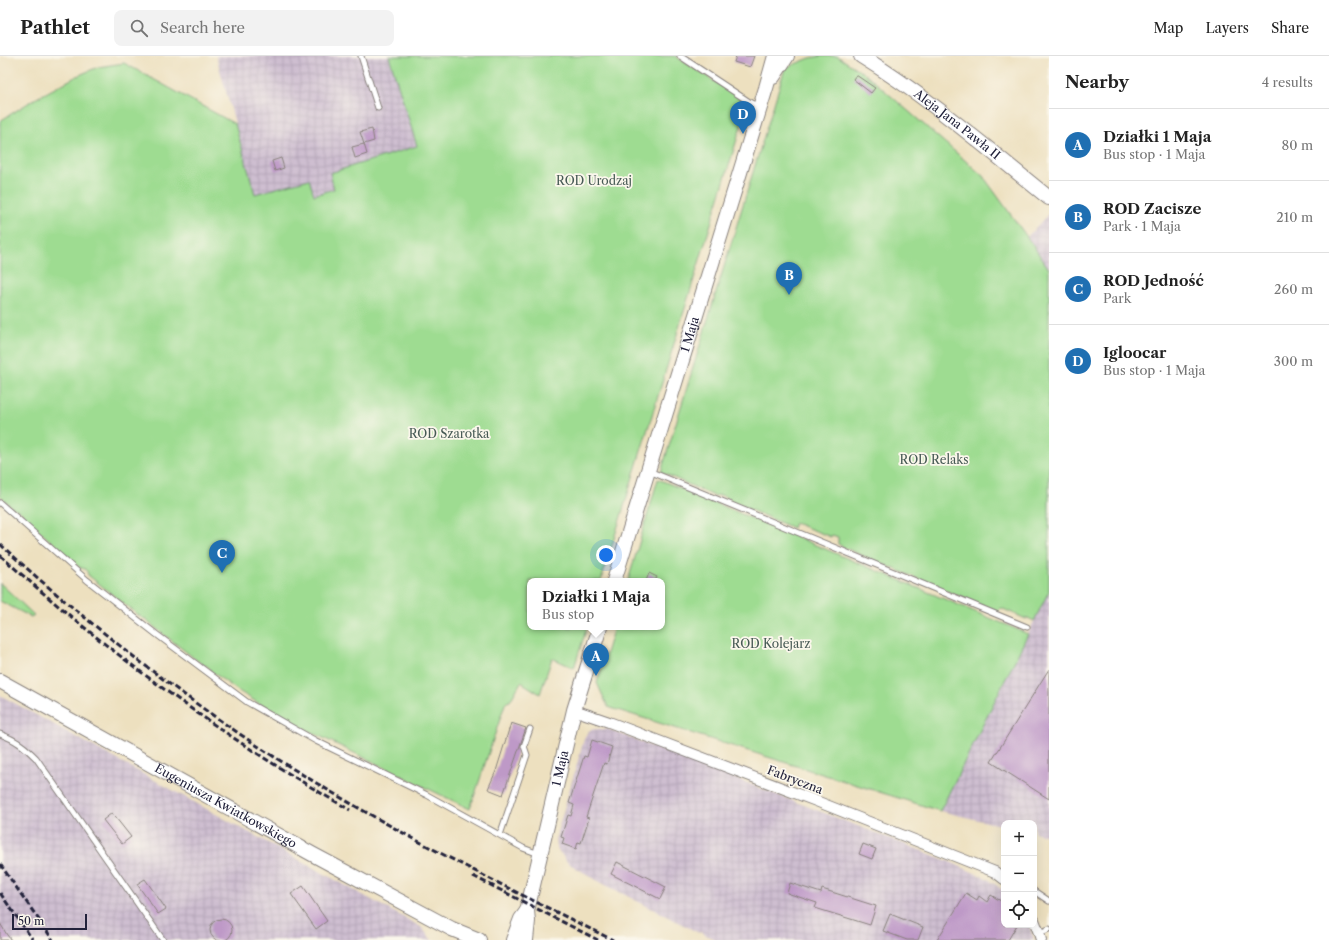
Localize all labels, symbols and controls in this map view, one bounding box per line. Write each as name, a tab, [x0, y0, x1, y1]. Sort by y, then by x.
search box	[114, 10, 394, 46]
text: Pathlet	[20, 16, 90, 39]
icon: search	[128, 17, 150, 39]
text: Search here	[160, 18, 245, 37]
text: Map	[1153, 19, 1183, 37]
text: Layers	[1205, 19, 1249, 37]
text: Share	[1271, 19, 1309, 37]
text: Nearby	[1065, 72, 1129, 92]
text: 4 results	[1262, 74, 1313, 90]
street label: Aleja Jana Pawła II	[910, 85, 1003, 162]
pin: D	[730, 101, 756, 134]
text: Działki 1 Maja	[1103, 127, 1211, 146]
text: A	[1073, 137, 1083, 153]
text: 80 m	[1281, 137, 1313, 153]
text: Bus stop · 1 Maja	[1103, 146, 1205, 162]
park label: ROD Urodzaj	[556, 173, 632, 188]
text: ROD Zacisze	[1103, 199, 1201, 218]
text: B	[1073, 209, 1083, 225]
text: 210 m	[1276, 209, 1313, 225]
text: Park · 1 Maja	[1103, 218, 1181, 234]
pin: B	[776, 262, 802, 295]
text: ROD Jedność	[1103, 271, 1204, 290]
text: C	[1073, 281, 1083, 297]
text: 260 m	[1274, 281, 1313, 297]
text: Park	[1103, 290, 1131, 306]
street label: 1 Maja	[677, 314, 702, 354]
text: Igloocar	[1103, 343, 1166, 362]
text: D	[1072, 353, 1084, 369]
text: 300 m	[1274, 353, 1313, 369]
text: Bus stop · 1 Maja	[1103, 362, 1205, 378]
park label: ROD Szarotka	[409, 426, 490, 441]
park label: ROD Relaks	[900, 452, 968, 467]
pin: C	[209, 540, 235, 573]
your location	[596, 545, 616, 565]
popup	[527, 578, 665, 630]
text: Działki 1 Maja	[542, 587, 650, 606]
text: Bus stop	[542, 606, 594, 622]
park label: ROD Kolejarz	[732, 636, 810, 651]
pin: A	[583, 643, 609, 676]
street label: 1 Maja	[548, 748, 571, 788]
street label: Eugeniusza Kwiatkowskiego	[152, 760, 299, 851]
street label: Fabryczna	[765, 762, 826, 797]
map controls	[1001, 820, 1037, 928]
button: +	[1001, 820, 1037, 856]
button: −	[1001, 856, 1037, 892]
button: locate	[1001, 892, 1037, 928]
scale bar	[12, 912, 87, 931]
text: 50 m	[18, 914, 44, 928]

